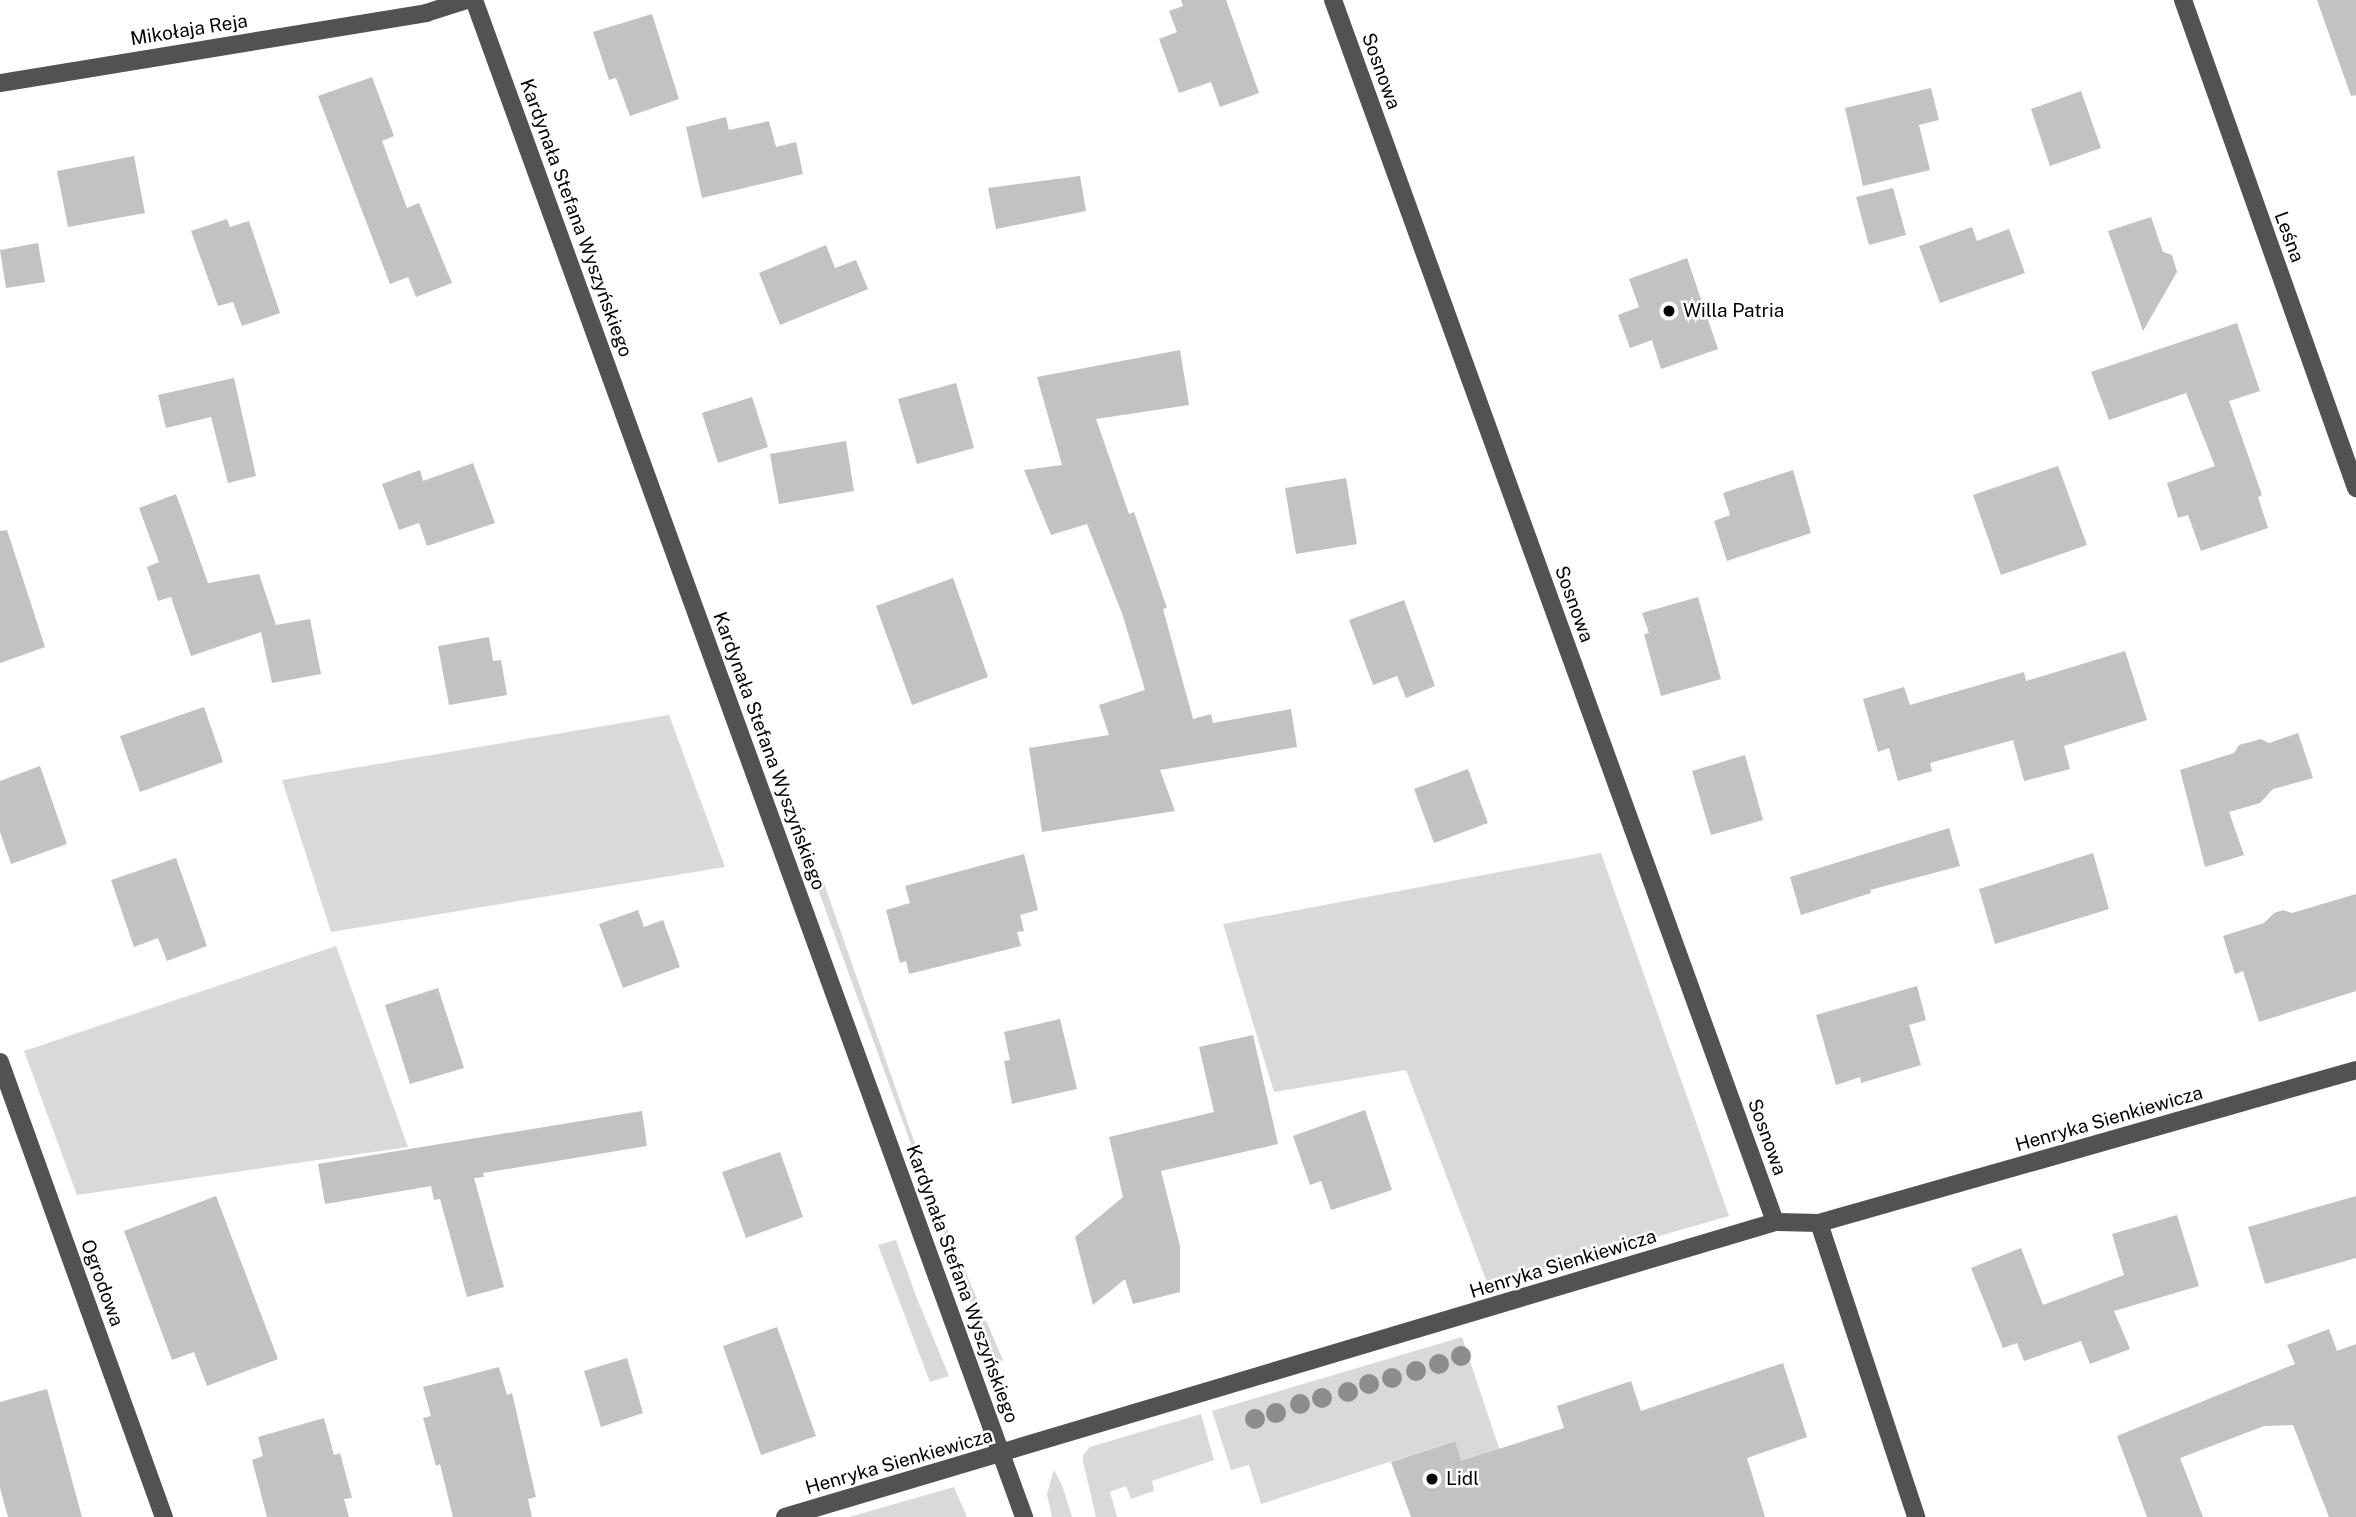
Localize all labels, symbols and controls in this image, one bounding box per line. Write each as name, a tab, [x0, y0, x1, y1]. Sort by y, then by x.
street label: Mikołaja Reja	[129, 9, 249, 51]
street label: Sosnowa	[1357, 30, 1405, 112]
street label: Kardynała Stefana Wyszyńskiego	[515, 76, 637, 360]
street label: Leśna	[2269, 209, 2309, 265]
place label: Willa Patria	[1683, 300, 1784, 322]
marker: Willa Patria	[1661, 303, 1677, 319]
street label: Sosnowa	[1550, 563, 1598, 645]
street label: Kardynała Stefana Wyszyńskiego	[708, 609, 830, 893]
street label: Henryka Sienkiewicza	[2013, 1081, 2205, 1157]
street label: Sosnowa	[1743, 1096, 1791, 1178]
street label: Kardynała Stefana Wyszyńskiego	[901, 1142, 1023, 1426]
street label: Henryka Sienkiewicza	[1467, 1225, 1659, 1303]
street label: Ogrodowa	[76, 1236, 128, 1330]
street label: Henryka Sienkiewicza	[803, 1424, 995, 1500]
place label: Lidl	[1446, 1468, 1479, 1490]
marker: Lidl	[1424, 1471, 1440, 1487]

